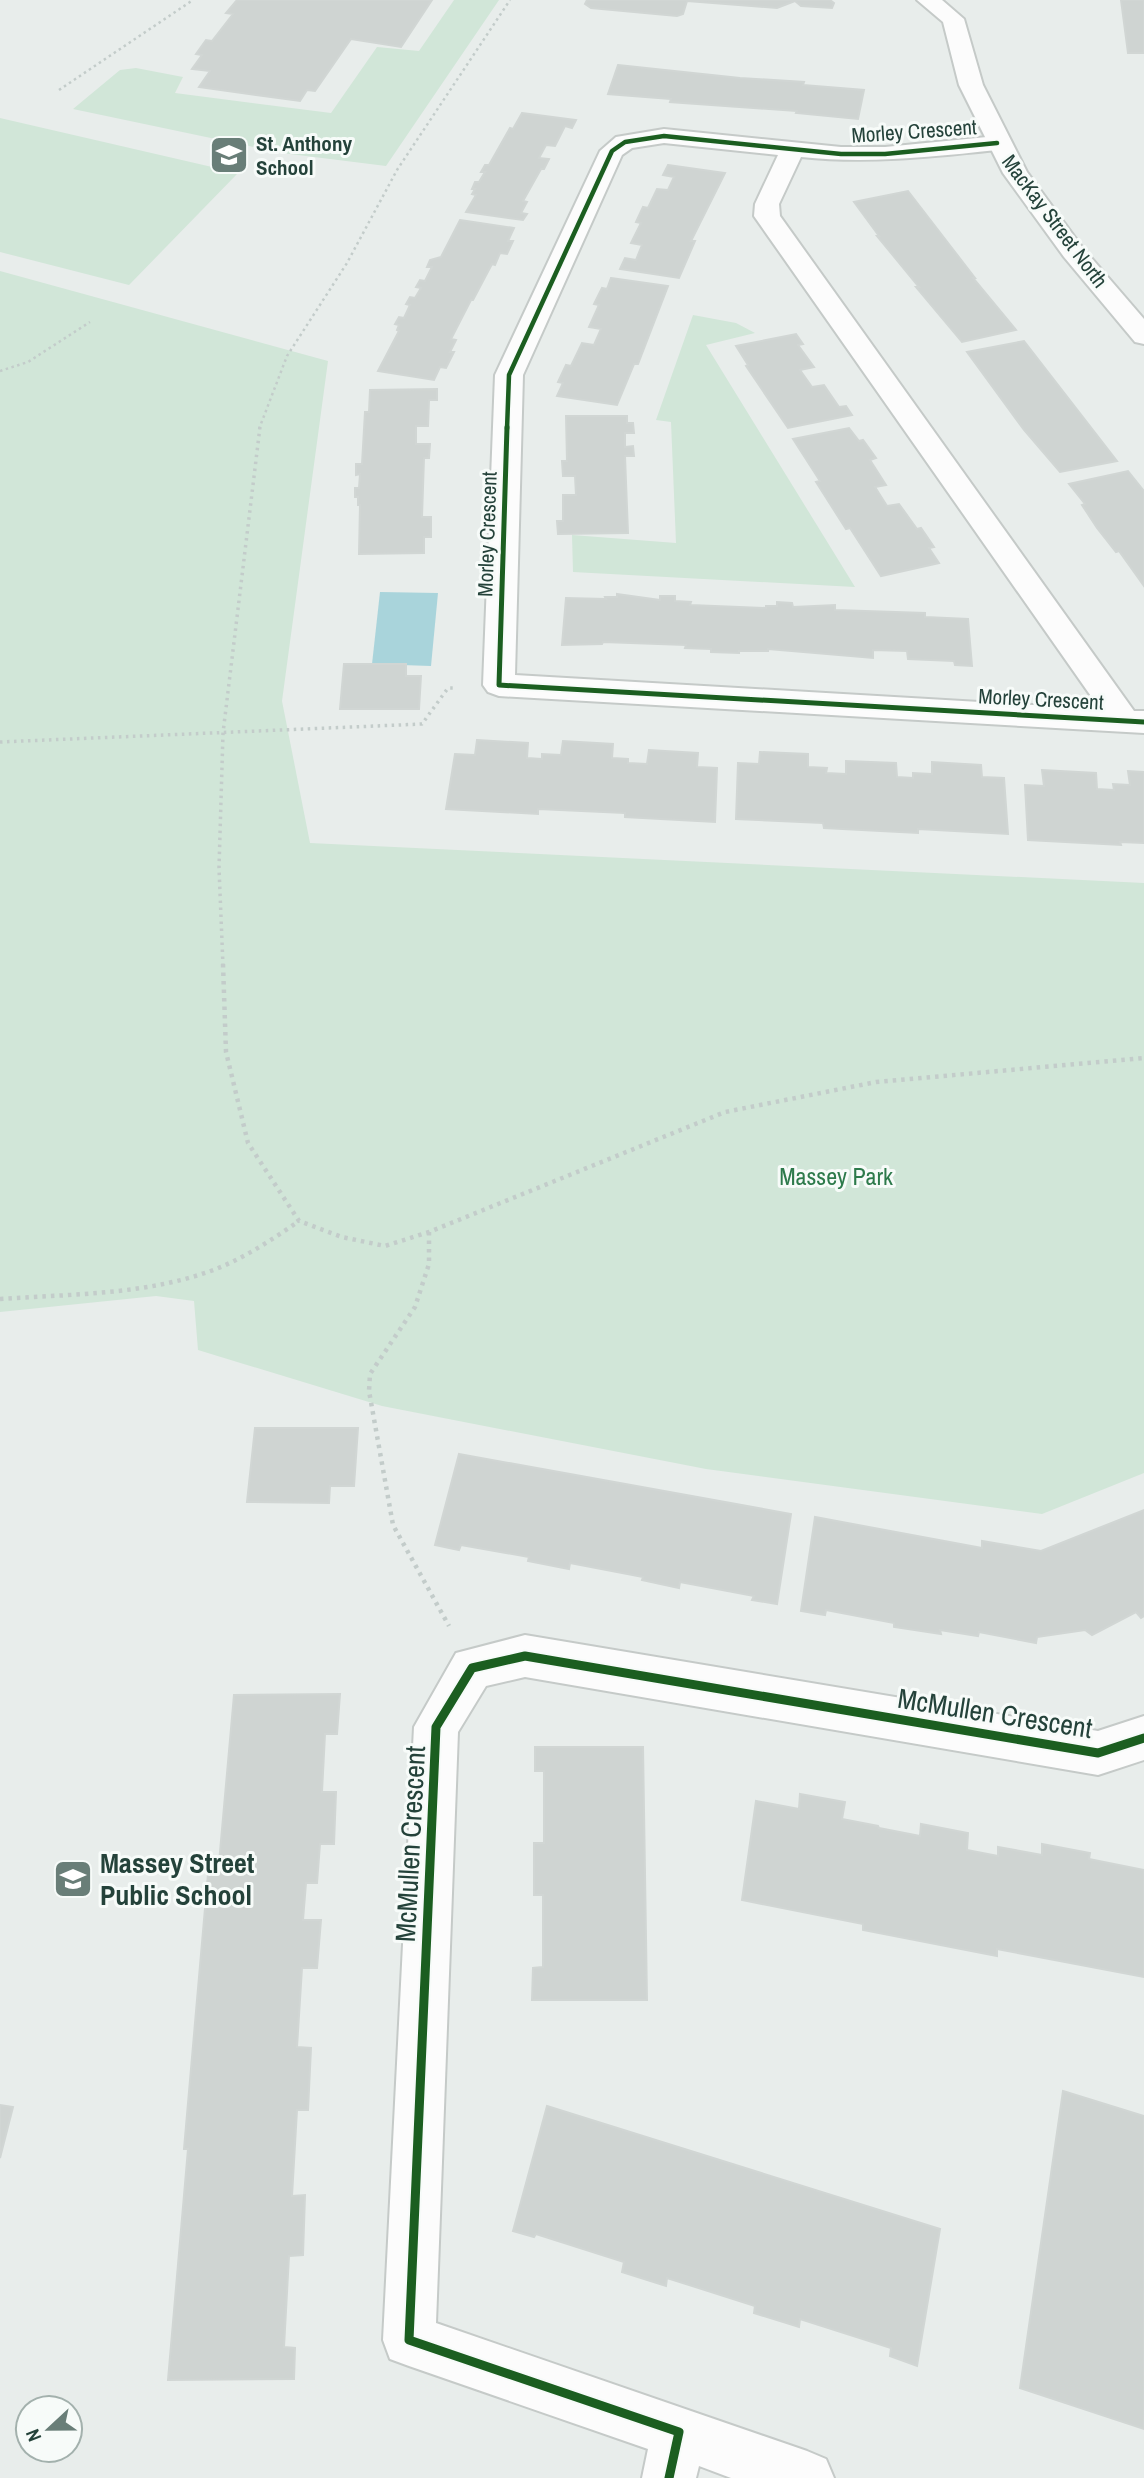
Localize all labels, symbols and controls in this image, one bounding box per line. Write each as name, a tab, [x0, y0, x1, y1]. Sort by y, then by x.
street label: Morley Crescent	[850, 112, 978, 150]
place label: St. Anthony School	[256, 129, 352, 182]
school or university icon: St. Anthony School	[208, 134, 250, 176]
street label: MacKay Street North	[995, 148, 1115, 294]
street label: Morley Crescent	[470, 471, 504, 597]
street label: Morley Crescent	[978, 681, 1105, 717]
park label: Massey Park	[779, 1160, 893, 1192]
street label: McMullen Crescent	[895, 1679, 1095, 1747]
street label: McMullen Crescent	[386, 1745, 434, 1943]
place label: Massey Street Public School	[100, 1844, 255, 1914]
school or university icon: Massey Street Public School	[52, 1858, 94, 1900]
north arrow	[14, 2394, 84, 2464]
text: N	[19, 2425, 47, 2445]

